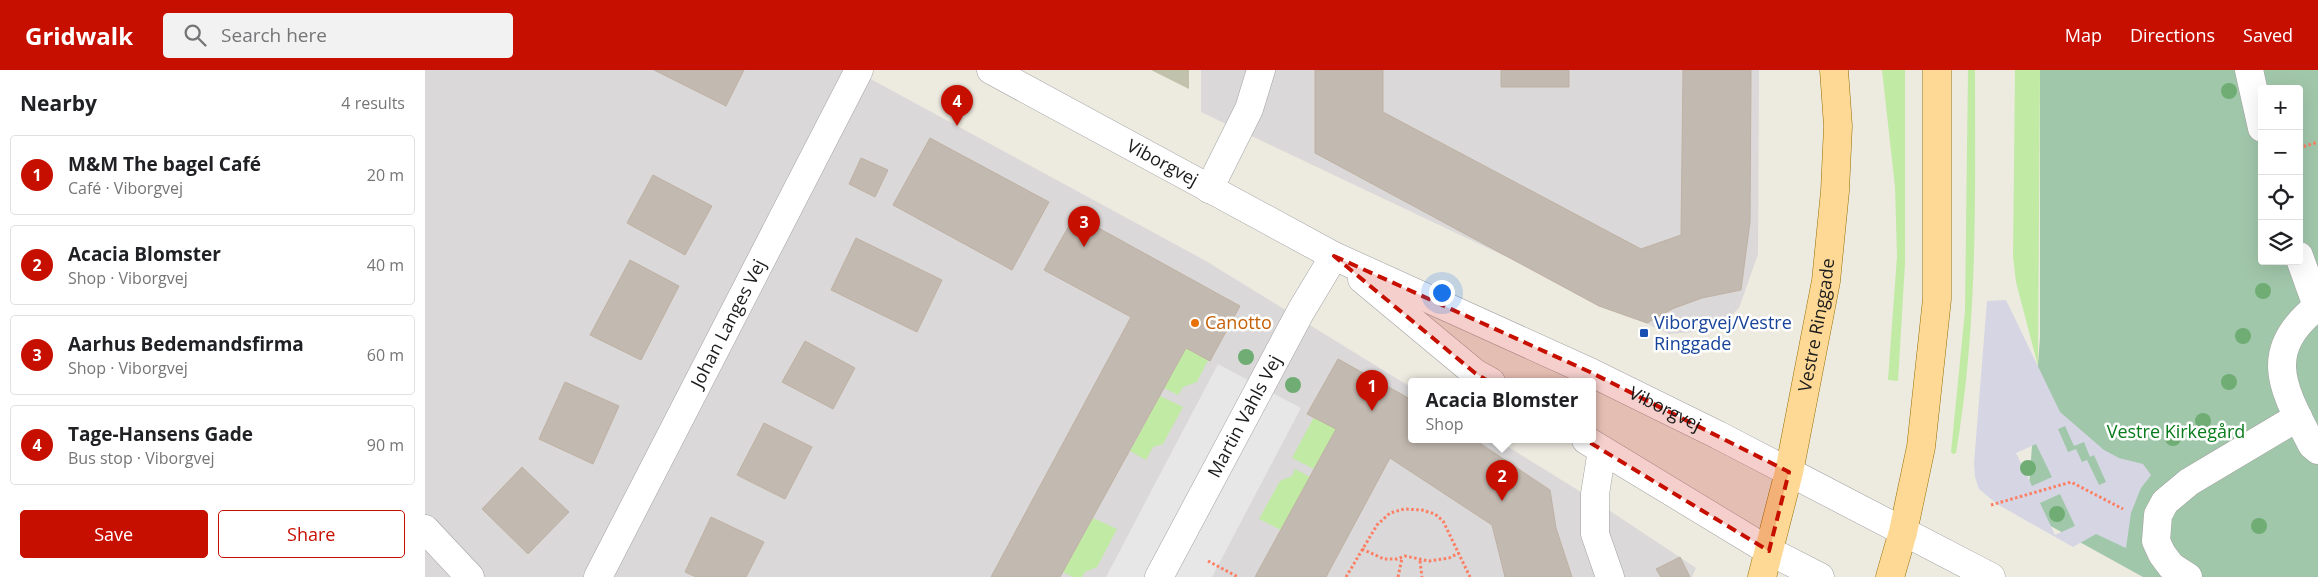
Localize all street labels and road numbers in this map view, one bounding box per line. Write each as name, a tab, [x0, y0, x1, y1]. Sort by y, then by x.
street label: Viborgvej	[1123, 133, 1203, 191]
street label: Johan Langes Vej	[684, 255, 771, 393]
street label: Vestre Ringgade	[1792, 257, 1839, 394]
street label: Martin Vahls Vej	[1201, 351, 1286, 481]
street label: Viborgvej	[1625, 380, 1706, 436]

